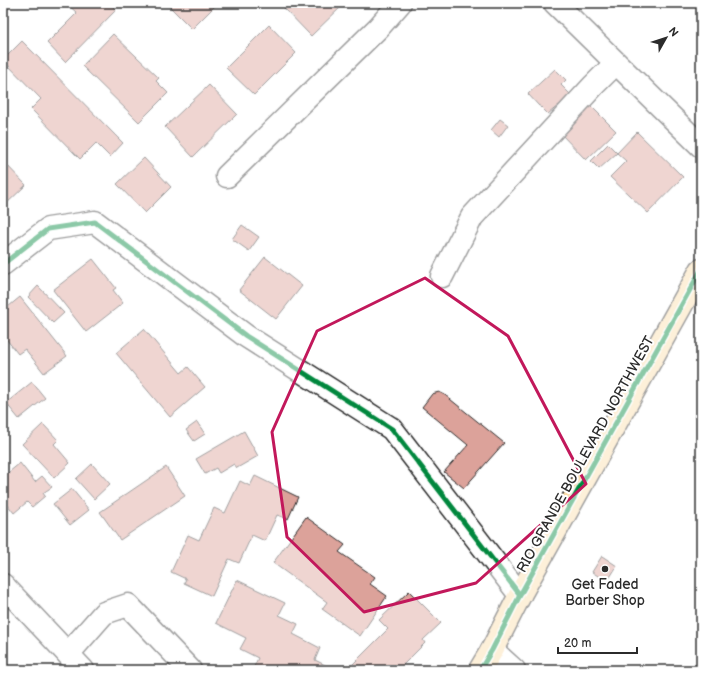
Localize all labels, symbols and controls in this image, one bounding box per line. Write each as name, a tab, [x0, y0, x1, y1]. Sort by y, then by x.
north arrow	[646, 18, 686, 58]
text: N	[666, 25, 681, 39]
street label: RIO GRANDE BOULEVARD NORTHWEST	[513, 332, 658, 575]
marker: Get Faded Barber Shop	[600, 564, 610, 574]
place label: Get Faded Barber Shop	[565, 576, 645, 609]
scale bar	[558, 629, 637, 655]
text: 20 m	[564, 636, 591, 651]

